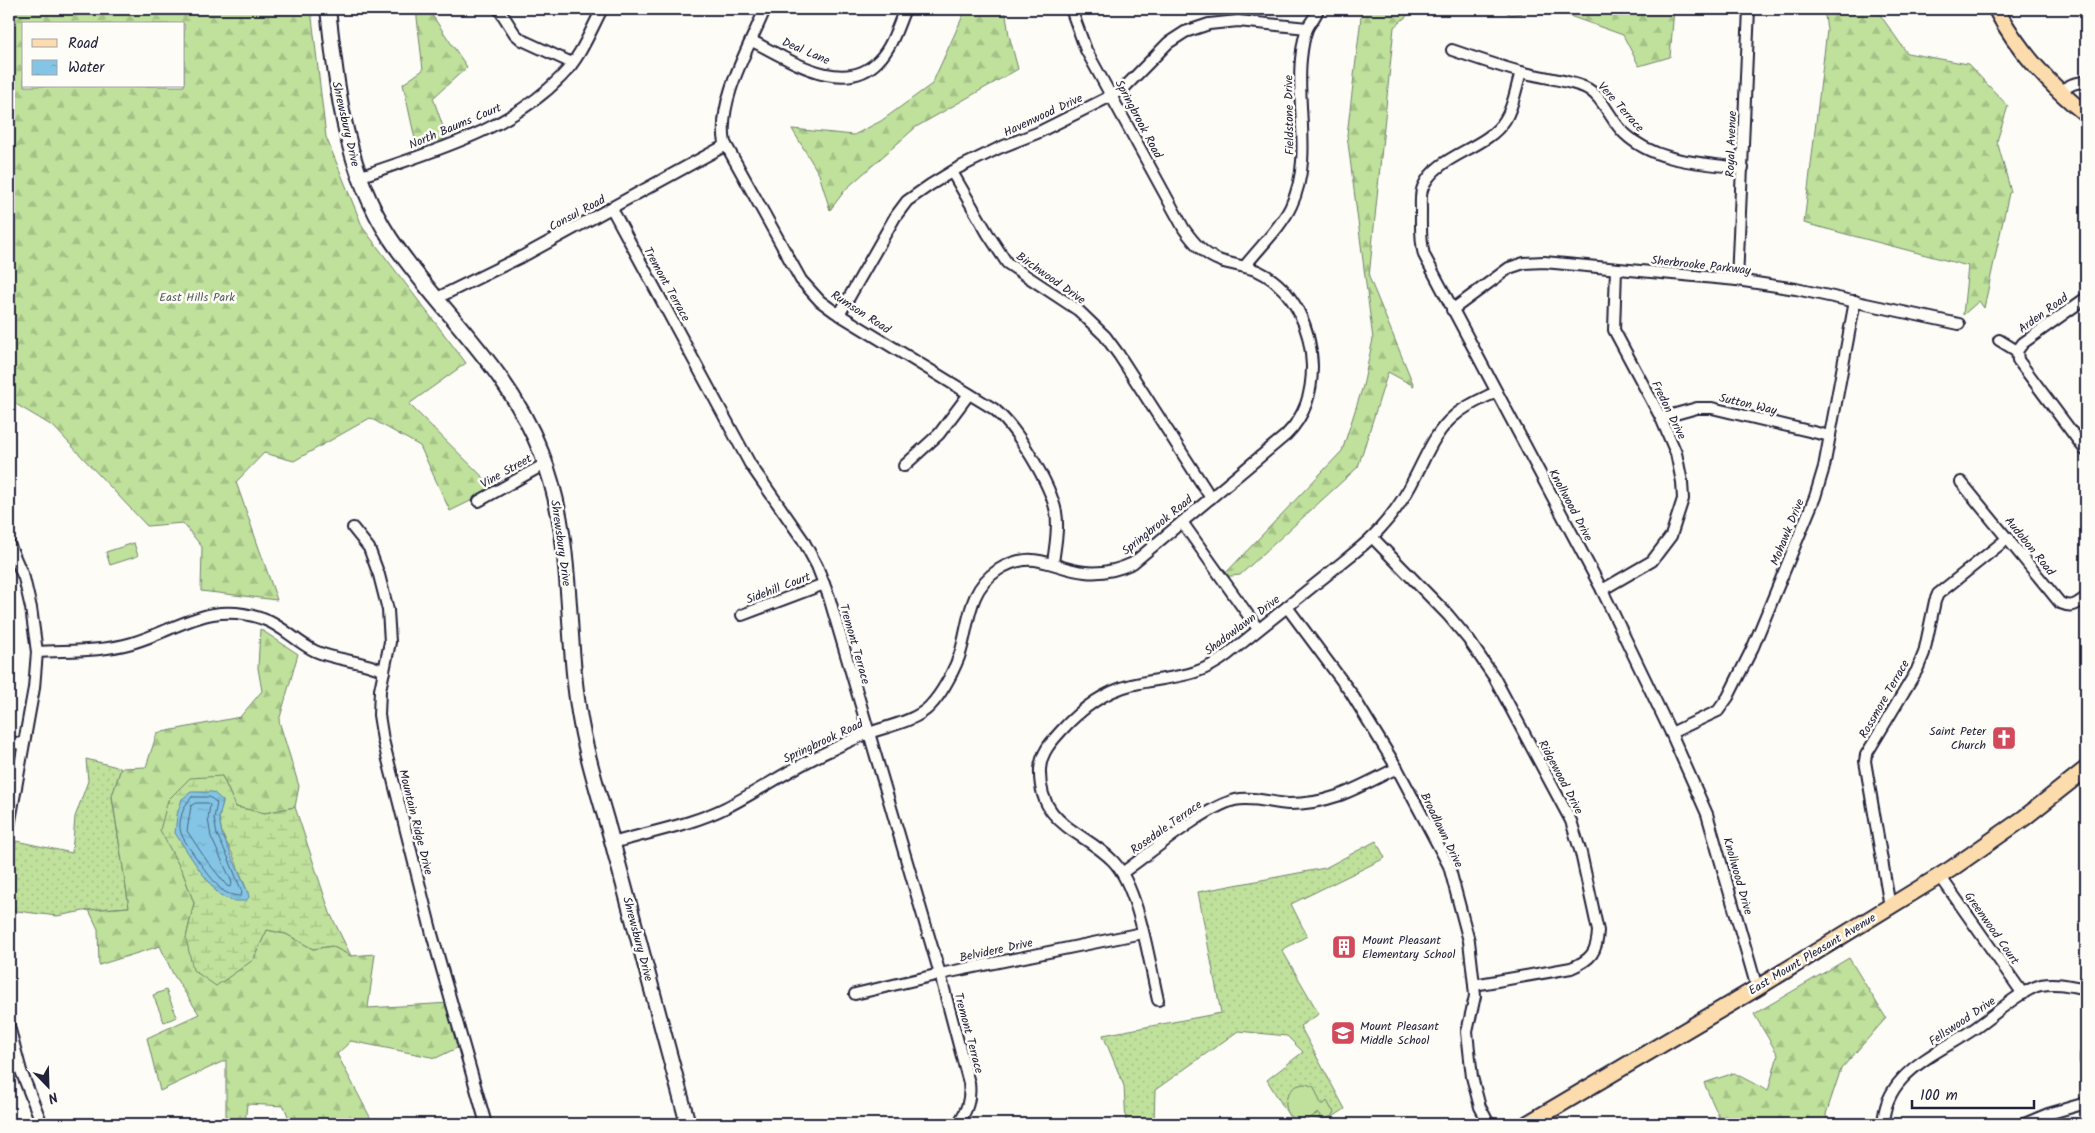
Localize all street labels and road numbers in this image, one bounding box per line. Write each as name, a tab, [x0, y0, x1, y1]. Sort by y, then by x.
street label: Deal Lane	[779, 33, 833, 70]
street label: Fieldstone Drive	[1279, 74, 1300, 155]
street label: Springbrook Road	[1110, 77, 1168, 163]
street label: Vere Terrace	[1593, 78, 1649, 137]
street label: Shrewsbury Drive	[326, 80, 365, 169]
street label: Havenwood Drive	[1001, 89, 1086, 142]
street label: North Baums Court	[406, 98, 505, 155]
street label: Royal Avenue	[1721, 110, 1742, 178]
street label: Consul Road	[546, 190, 610, 236]
street label: Tremont Terrace	[638, 243, 695, 326]
street label: Birchwood Drive	[1012, 247, 1090, 310]
street label: Sherbrooke Parkway	[1650, 251, 1752, 280]
street label: Rumson Road	[827, 286, 895, 339]
street label: Arden Road	[2014, 288, 2073, 338]
street label: Fredon Drive	[1646, 378, 1691, 443]
street label: Sutton Way	[1717, 389, 1779, 420]
street label: Vine Street	[477, 449, 536, 493]
street label: Knollwood Drive	[1543, 466, 1598, 545]
street label: Springbrook Road	[1118, 490, 1198, 560]
street label: Mohawk Drive	[1765, 495, 1810, 568]
street label: Shrewsbury Drive	[545, 499, 576, 588]
street label: Audobon Road	[2000, 513, 2060, 581]
street label: Sidehill Court	[743, 567, 813, 609]
street label: Shadowlawn Drive	[1200, 590, 1285, 660]
street label: Tremont Terrace	[834, 602, 875, 687]
street label: Rossmore Terrace	[1854, 656, 1915, 742]
street label: Springbrook Road	[780, 714, 867, 768]
street label: Ridgewood Drive	[1533, 737, 1588, 818]
street label: Mountain Ridge Drive	[393, 767, 438, 877]
street label: Broadlawn Drive	[1415, 789, 1468, 872]
street label: Rosedale Terrace	[1126, 795, 1207, 859]
street label: Knollwood Drive	[1717, 835, 1758, 918]
street label: Greenwood Court	[1959, 888, 2024, 969]
street label: Shrewsbury Drive	[617, 895, 658, 984]
street label: East Mount Pleasant Avenue	[1745, 908, 1880, 1000]
street label: Belvidere Drive	[958, 933, 1035, 968]
street label: Tremont Terrace	[949, 991, 989, 1076]
street label: Fellswood Drive	[1925, 992, 2000, 1051]

